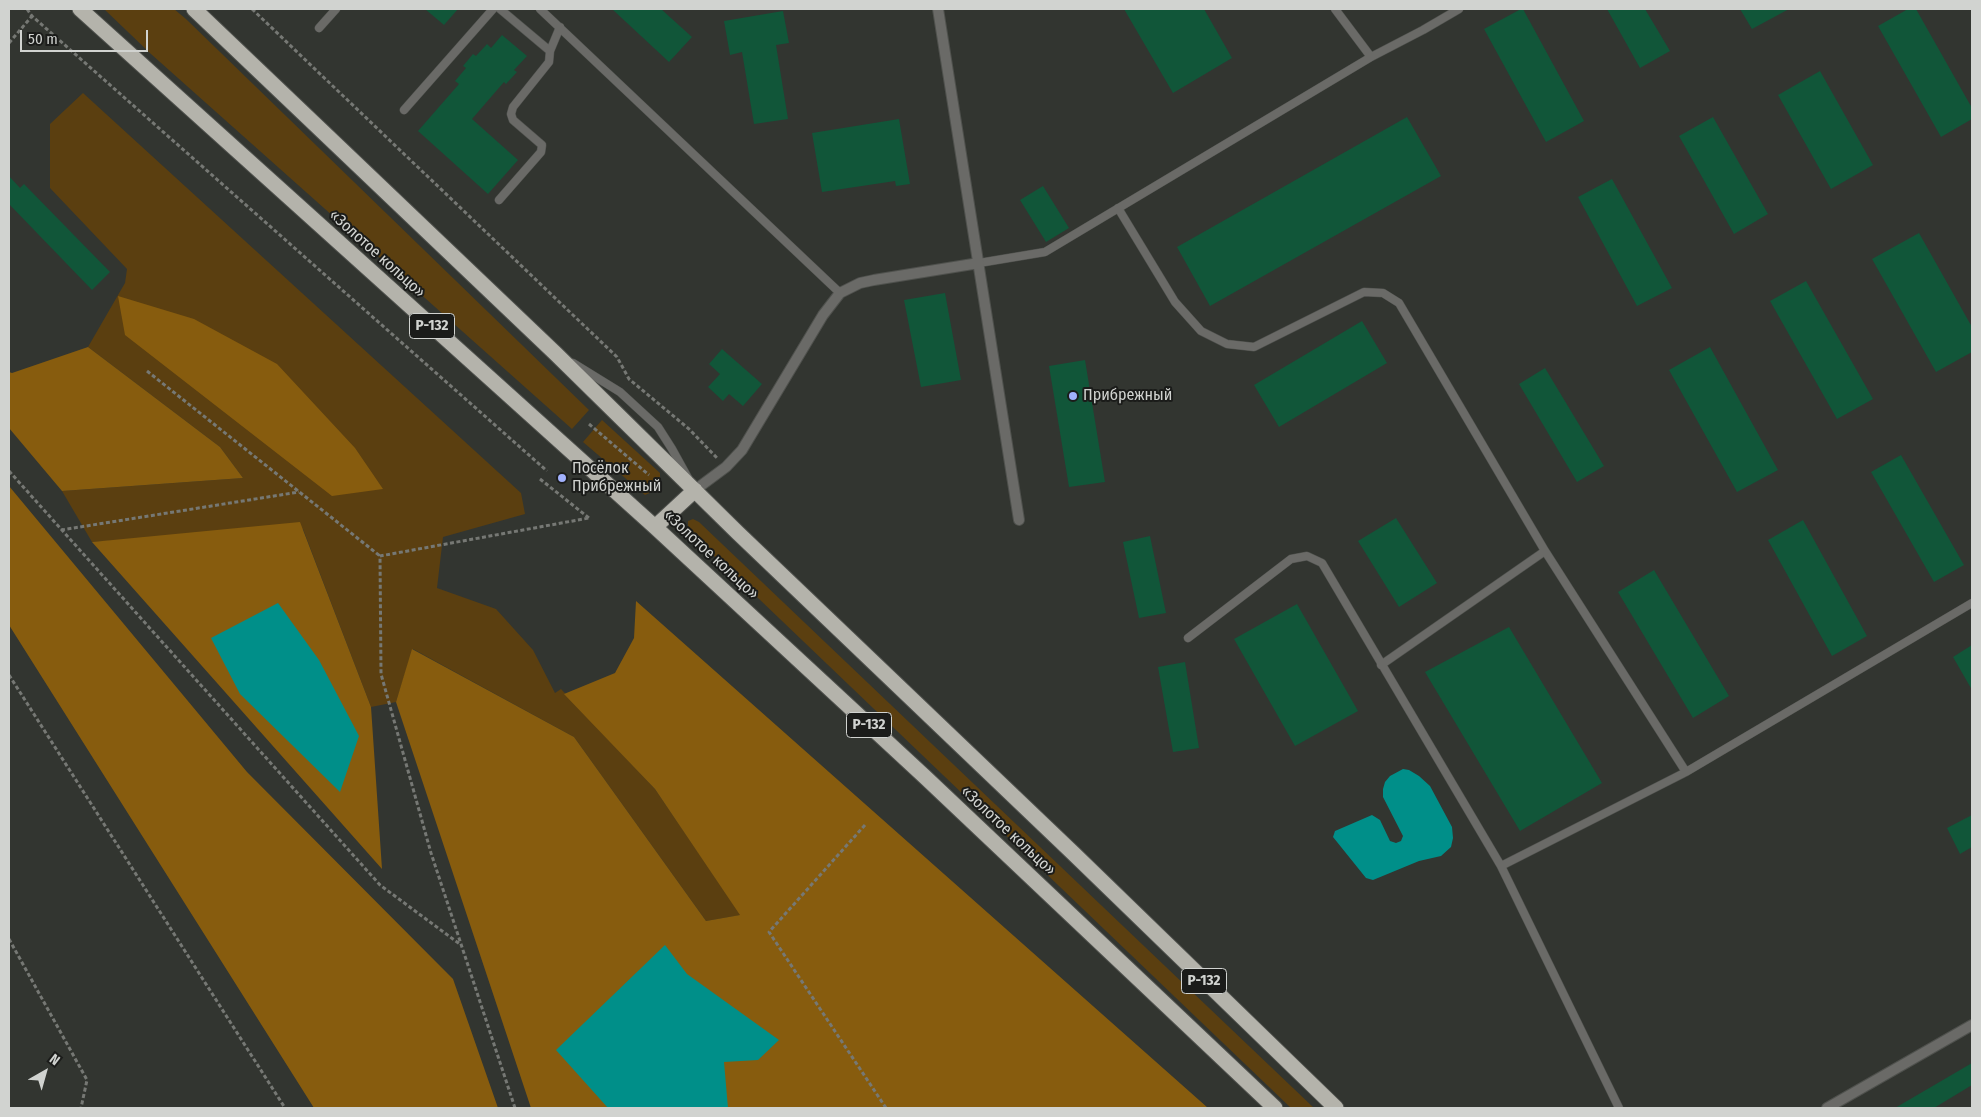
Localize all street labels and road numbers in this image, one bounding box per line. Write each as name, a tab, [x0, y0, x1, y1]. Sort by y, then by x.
street label: «Золотое кольцо»	[325, 206, 429, 302]
road number: Р-132	[410, 314, 454, 338]
street label: «Золотое кольцо»	[660, 506, 762, 604]
road number: Р-132	[846, 712, 892, 738]
street label: «Золотое кольцо»	[957, 782, 1059, 880]
road number: Р-132	[1182, 968, 1226, 994]

